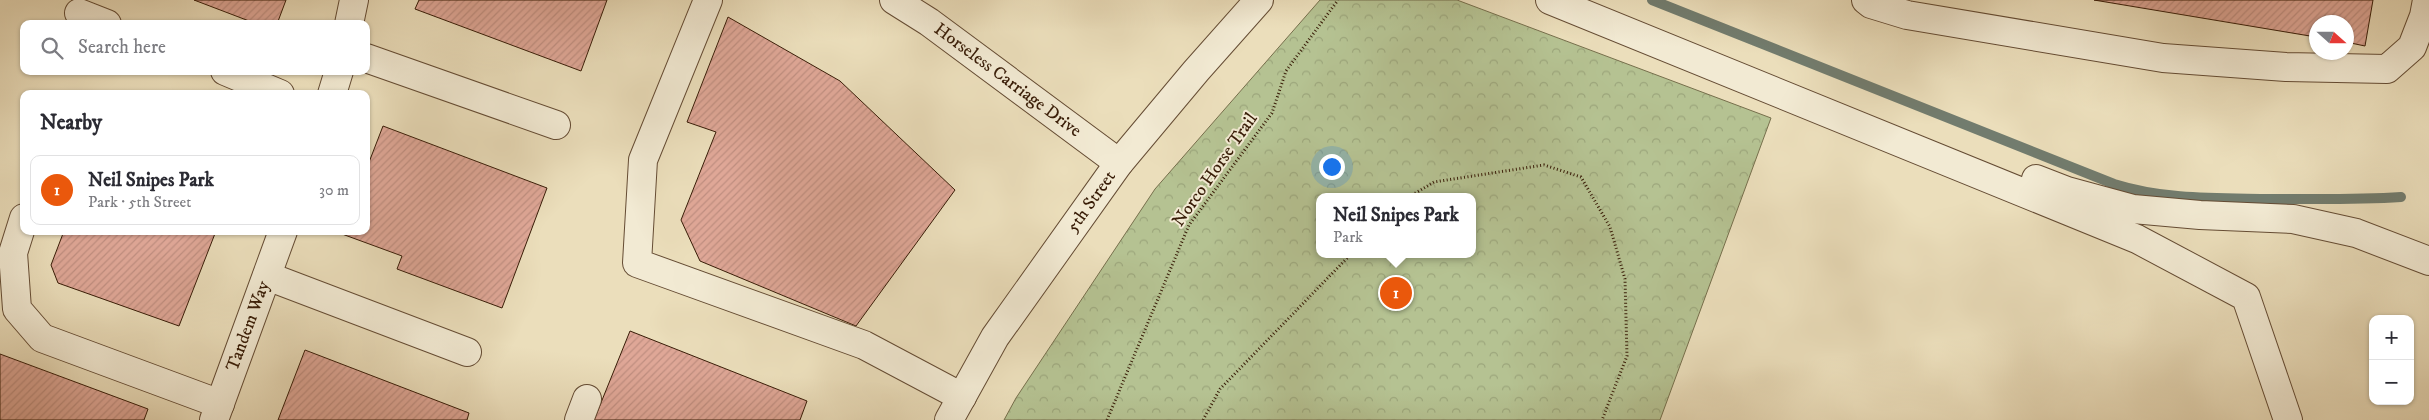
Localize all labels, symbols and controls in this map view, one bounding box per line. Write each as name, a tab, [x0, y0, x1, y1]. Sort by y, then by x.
north arrow	[2309, 15, 2354, 60]
street label: Horseless Carriage Drive	[929, 18, 1085, 142]
search box	[20, 20, 370, 75]
icon: search	[38, 34, 66, 62]
text: Search here	[78, 36, 166, 59]
street label: Norco Horse Trail	[1168, 108, 1263, 231]
text: Nearby	[40, 110, 102, 136]
your location	[1319, 154, 1345, 180]
street label: 5th Street	[1062, 166, 1121, 237]
text: Neil Snipes Park	[88, 169, 214, 192]
text: 1	[54, 180, 60, 200]
text: 30 m	[319, 180, 349, 200]
text: Park · 5th Street	[88, 192, 191, 212]
popup	[1316, 193, 1476, 258]
text: Neil Snipes Park	[1333, 204, 1459, 227]
text: Park	[1333, 227, 1363, 247]
pin: 1	[1380, 274, 1412, 312]
street label: Tandem Way	[222, 278, 275, 374]
map controls	[2369, 315, 2414, 405]
button: +	[2369, 315, 2414, 360]
button: −	[2369, 360, 2414, 405]

